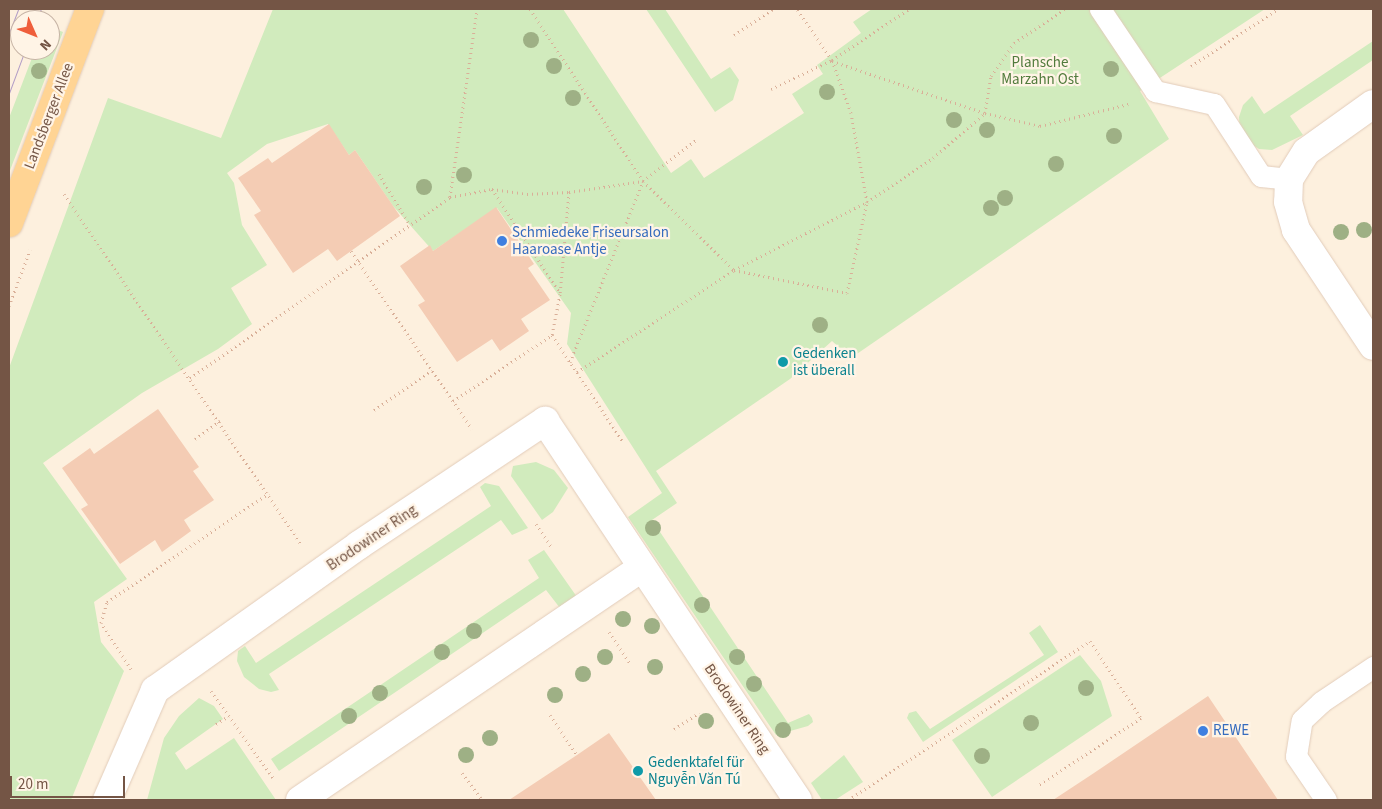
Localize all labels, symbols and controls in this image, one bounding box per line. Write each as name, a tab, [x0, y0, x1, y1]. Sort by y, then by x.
north arrow	[10, 10, 60, 60]
text: N	[35, 34, 55, 55]
park label: Plansche Marzahn Ost	[1001, 53, 1079, 88]
street label: Landsberger Allee	[21, 60, 77, 172]
place label: Schmiedeke Friseursalon Haaroase Antje	[512, 223, 669, 258]
marker: Schmiedeke Friseursalon Haaroase Antje	[496, 235, 508, 247]
place label: Gedenken ist überall	[793, 344, 856, 379]
marker: Gedenken ist überall	[777, 356, 789, 368]
street label: Brodowiner Ring	[324, 501, 420, 575]
street label: Brodowiner Ring	[700, 661, 774, 757]
place label: REWE	[1213, 722, 1249, 740]
marker: REWE	[1197, 725, 1209, 737]
place label: Gedenktafel für Nguyễn Văn Tú	[648, 753, 744, 788]
marker: Gedenktafel für Nguyễn Văn Tú	[632, 765, 644, 777]
scale bar	[12, 766, 128, 798]
text: 20 m	[18, 774, 48, 795]

